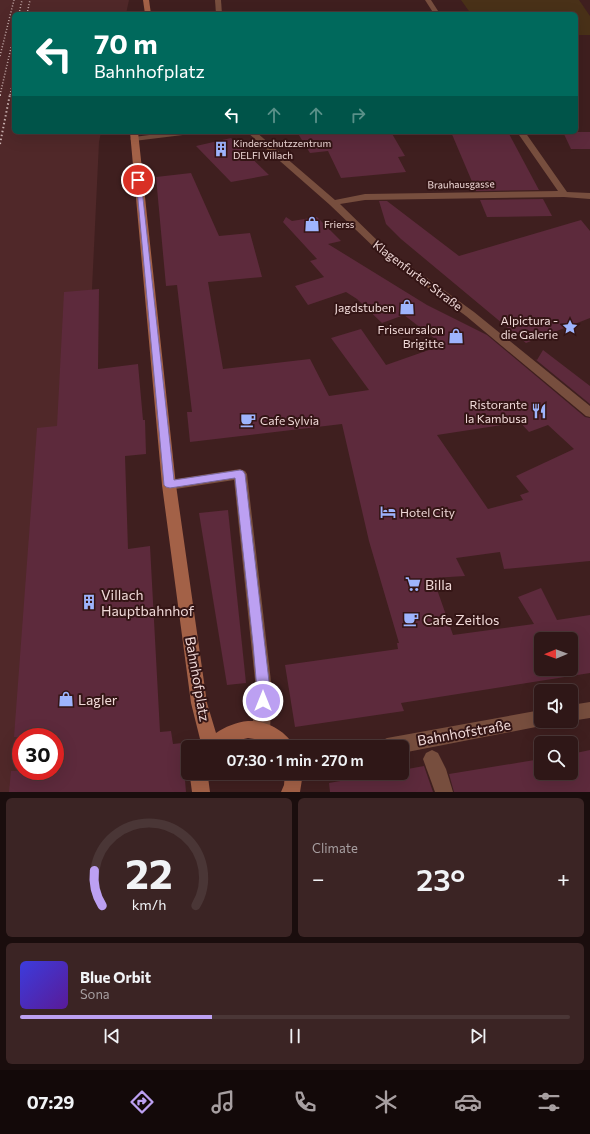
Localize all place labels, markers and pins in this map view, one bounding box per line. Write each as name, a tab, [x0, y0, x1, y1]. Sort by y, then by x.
place label: Kinderschutzzentrum DELFI Villach	[233, 137, 331, 161]
building icon: Kinderschutzzentrum DELFI Villach	[212, 140, 230, 158]
pin	[121, 163, 155, 197]
shop icon: Frierss	[303, 215, 321, 233]
place label: Frierss	[324, 218, 355, 230]
shop icon: Jagdstuben	[398, 298, 416, 316]
place label: Jagdstuben	[335, 300, 395, 315]
place label: Alpictura - die Galerie	[501, 313, 558, 341]
place icon: Alpictura - die Galerie	[561, 318, 579, 336]
place label: Friseursalon Brigitte	[378, 322, 444, 350]
shop icon: Friseursalon Brigitte	[447, 327, 465, 345]
place label: Ristorante la Kambusa	[465, 397, 527, 425]
restaurant icon: Ristorante la Kambusa	[530, 402, 548, 420]
cafe icon: Cafe Sylvia	[239, 411, 257, 429]
place label: Cafe Sylvia	[260, 413, 319, 427]
hotel icon: Hotel City	[379, 503, 397, 521]
place label: Hotel City	[400, 505, 455, 519]
supermarket icon: Billa	[404, 575, 422, 593]
place label: Billa	[425, 576, 452, 593]
place label: Villach Hauptbahnhof	[101, 586, 194, 619]
building icon: Villach Hauptbahnhof	[80, 593, 98, 611]
cafe icon: Cafe Zeitlos	[402, 610, 420, 628]
place label: Cafe Zeitlos	[423, 611, 499, 628]
shop icon: Lagler	[57, 690, 75, 708]
place label: Lagler	[78, 691, 118, 708]

